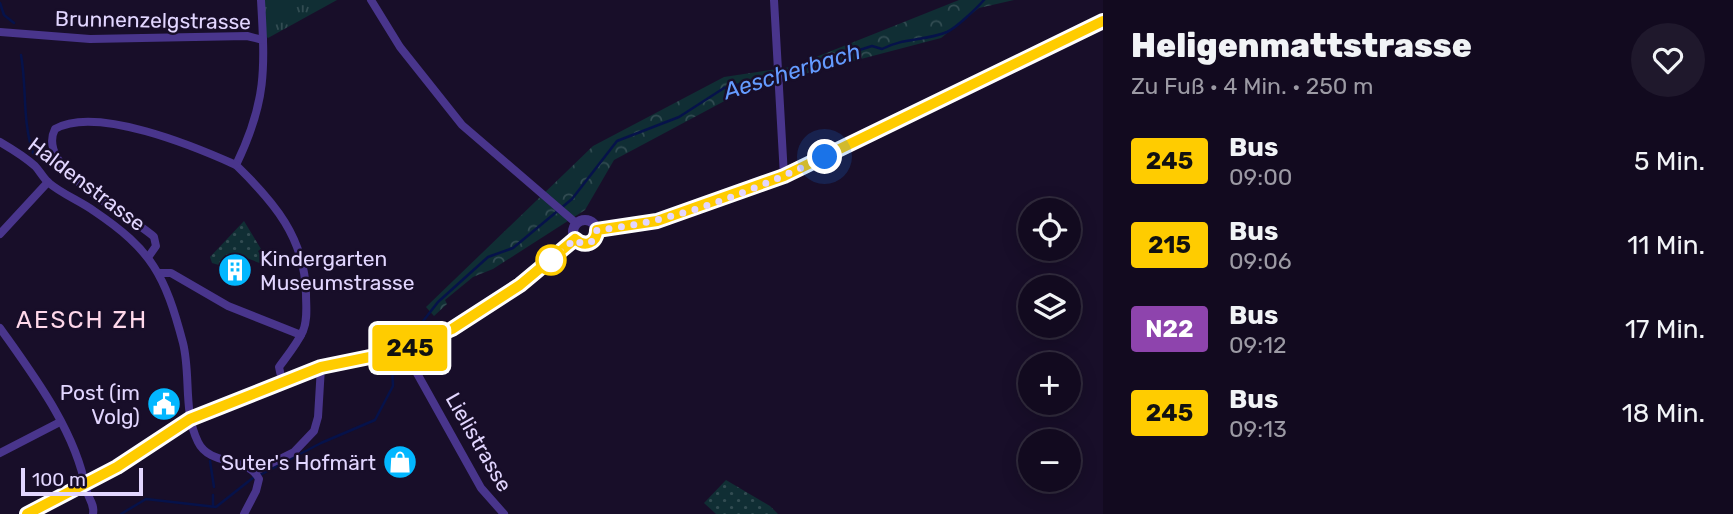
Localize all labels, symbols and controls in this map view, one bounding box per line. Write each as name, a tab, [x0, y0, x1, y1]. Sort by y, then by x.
street label: Brunnenzelgstrasse	[55, 6, 251, 34]
button: heart	[1631, 23, 1705, 97]
text: Heligenmattstrasse	[1131, 26, 1472, 65]
water label: Aescherbach	[719, 37, 864, 105]
text: Zu Fuß · 4 Min. · 250 m	[1131, 72, 1374, 100]
street label: Haldenstrasse	[24, 132, 150, 236]
text: Bus	[1229, 132, 1278, 163]
your location	[807, 139, 842, 174]
text: 5 Min.	[1634, 146, 1705, 177]
text: 245	[1146, 147, 1193, 175]
text: 09:00	[1229, 163, 1292, 191]
map controls	[1018, 198, 1081, 492]
button: locate	[1018, 198, 1081, 261]
text: Bus	[1229, 216, 1278, 247]
text: 11 Min.	[1627, 230, 1705, 261]
text: 215	[1148, 231, 1191, 259]
unlabelled marker	[536, 245, 566, 275]
place label: Kindergarten Museumstrasse	[260, 246, 415, 295]
text: 09:06	[1229, 247, 1292, 275]
building icon: Kindergarten Museumstrasse	[216, 251, 254, 289]
button: layers	[1018, 275, 1081, 338]
text: Bus	[1229, 300, 1278, 331]
district label: AESCH ZH	[16, 306, 148, 334]
text: 17 Min.	[1625, 314, 1705, 345]
text: N22	[1145, 315, 1194, 343]
line badge: 245	[370, 325, 450, 371]
text: 09:12	[1229, 331, 1286, 359]
text: 245	[386, 334, 434, 362]
button: +	[1018, 352, 1081, 415]
place label: Post (im Volg)	[60, 380, 140, 429]
text: Bus	[1229, 384, 1278, 415]
public building icon: Post (im Volg)	[145, 385, 183, 423]
street label: Lielistrasse	[441, 388, 517, 496]
text: 18 Min.	[1622, 398, 1705, 429]
text: 245	[1146, 399, 1193, 427]
text: 09:13	[1229, 415, 1287, 443]
button: −	[1018, 429, 1081, 492]
shop icon: Suter's Hofmärt	[381, 443, 419, 481]
place label: Suter's Hofmärt	[221, 450, 376, 475]
scale bar	[21, 465, 144, 497]
text: 100 m	[32, 468, 86, 491]

